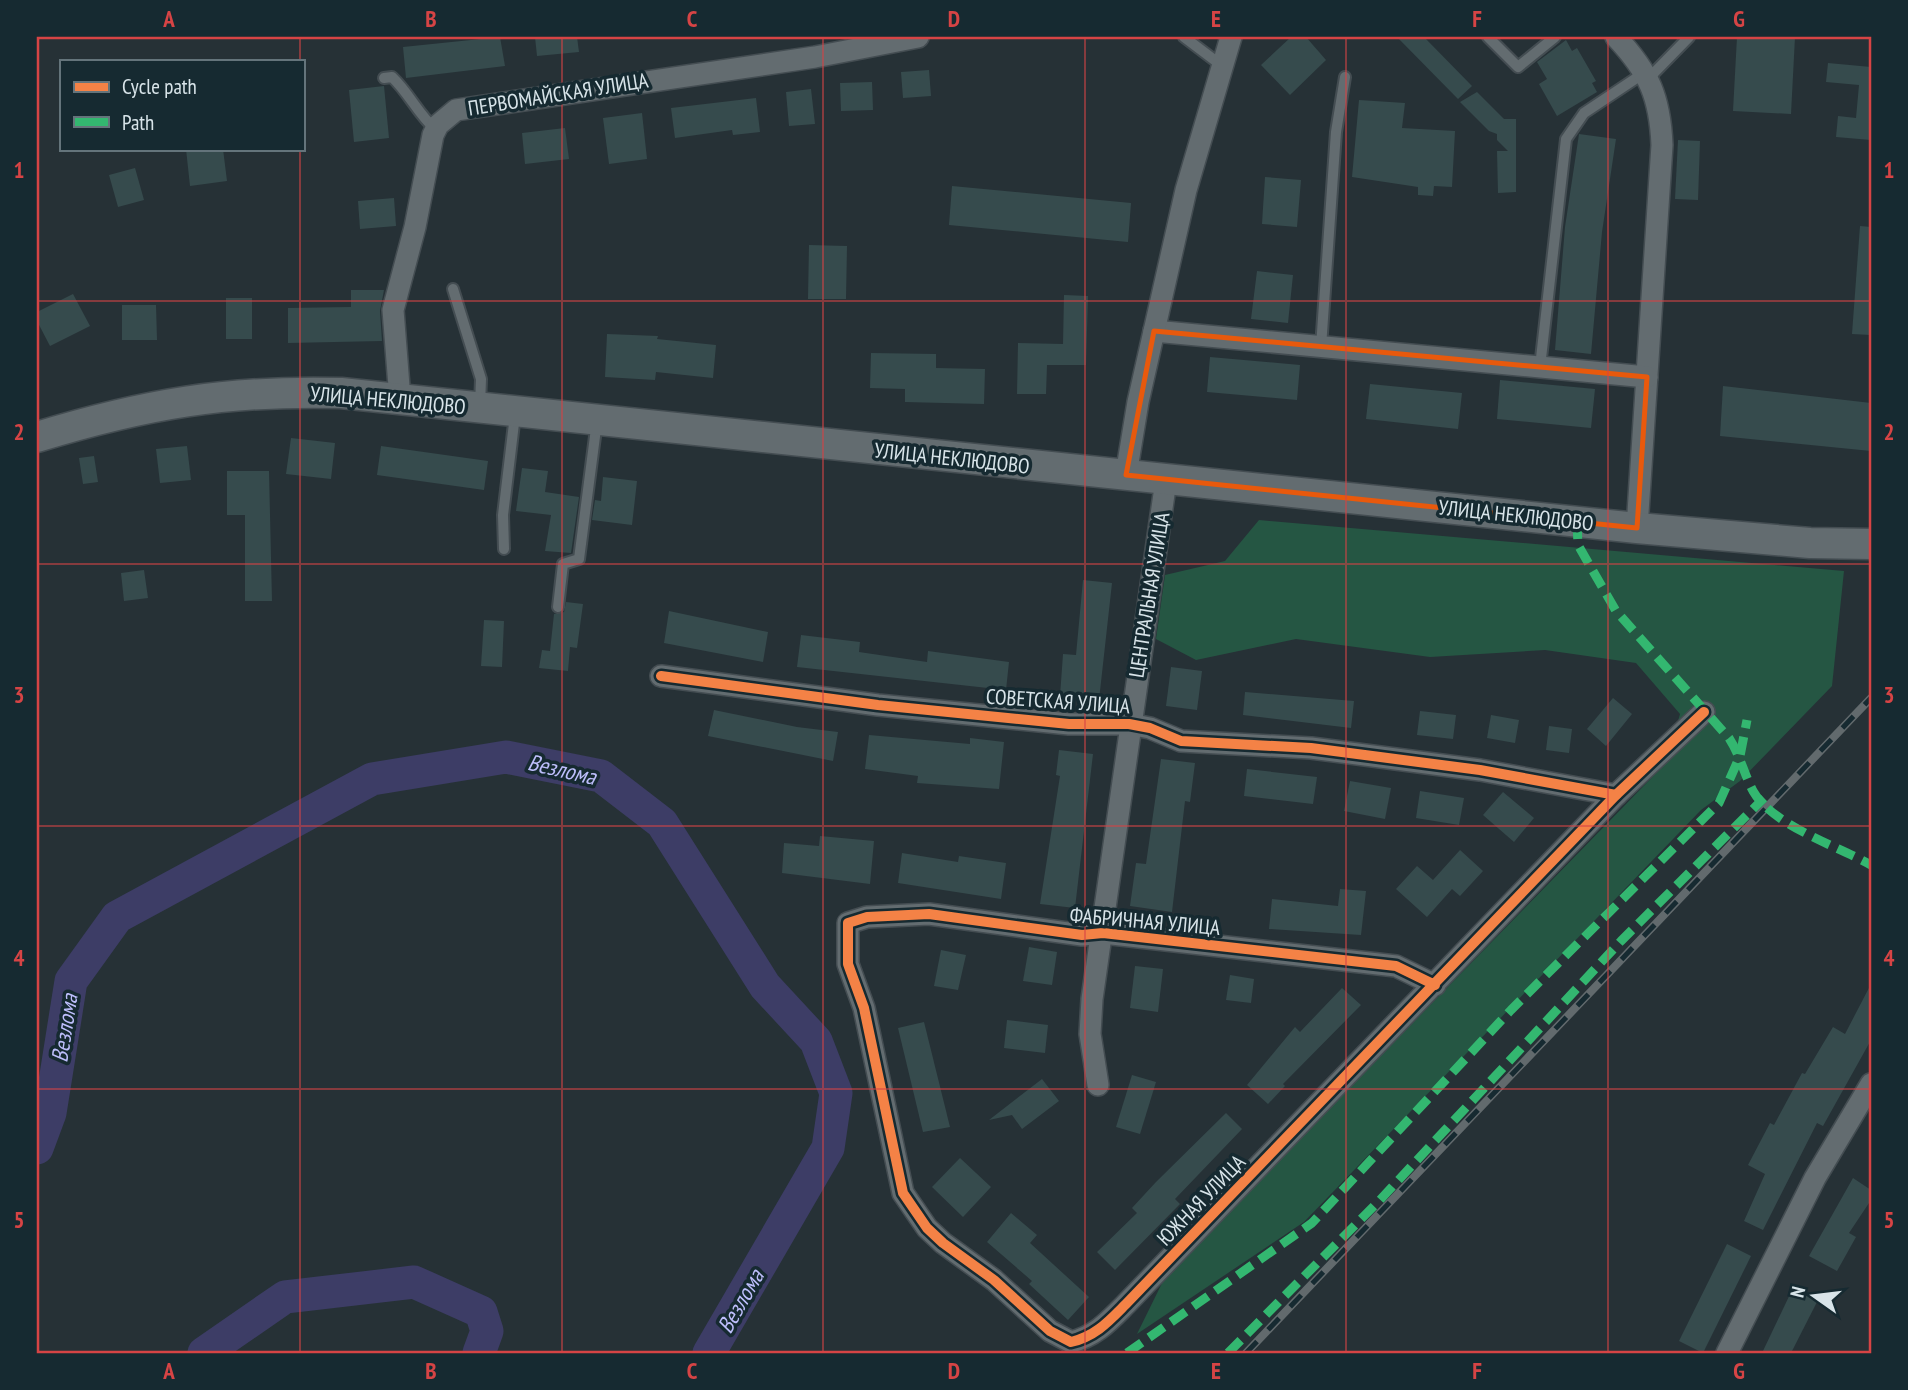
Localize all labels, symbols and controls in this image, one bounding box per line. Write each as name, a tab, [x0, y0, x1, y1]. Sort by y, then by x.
text: A	[162, 4, 175, 33]
text: B	[425, 4, 437, 33]
text: C	[687, 4, 698, 33]
text: D	[948, 4, 960, 33]
text: E	[1211, 4, 1221, 33]
text: F	[1472, 4, 1482, 33]
text: G	[1733, 4, 1745, 33]
legend	[60, 60, 304, 150]
street label: ПЕРВОМАЙСКАЯ УЛИЦА	[466, 66, 650, 122]
text: Cycle path	[122, 73, 197, 100]
text: Path	[122, 109, 154, 136]
text: 1	[14, 155, 25, 184]
text: 1	[1884, 155, 1895, 184]
street label: УЛИЦА НЕКЛЮДОВО	[309, 380, 467, 420]
text: 2	[14, 417, 25, 446]
text: 2	[1884, 417, 1895, 446]
street label: УЛИЦА НЕКЛЮДОВО	[873, 436, 1031, 480]
street label: УЛИЦА НЕКЛЮДОВО	[1437, 493, 1595, 537]
street label: ЦЕНТРАЛЬНАЯ УЛИЦА	[1123, 510, 1175, 680]
text: 3	[14, 680, 25, 709]
text: 3	[1884, 680, 1895, 709]
street label: СОВЕТСКАЯ УЛИЦА	[985, 682, 1131, 720]
water label: Везлома	[525, 747, 601, 791]
street label: ФАБРИЧНАЯ УЛИЦА	[1069, 901, 1221, 941]
text: 4	[14, 943, 25, 972]
text: 4	[1884, 943, 1895, 972]
water label: Везлома	[44, 990, 84, 1064]
street label: ЮЖНАЯ УЛИЦА	[1151, 1149, 1251, 1251]
text: 5	[14, 1205, 25, 1234]
text: 5	[1884, 1205, 1895, 1234]
north arrow	[1778, 1260, 1848, 1330]
water label: Везлома	[710, 1262, 771, 1338]
text: N	[1785, 1284, 1810, 1300]
text: A	[162, 1356, 175, 1385]
text: B	[425, 1356, 437, 1385]
text: C	[687, 1356, 698, 1385]
text: D	[948, 1356, 960, 1385]
text: E	[1211, 1356, 1221, 1385]
text: F	[1472, 1356, 1482, 1385]
text: G	[1733, 1356, 1745, 1385]

